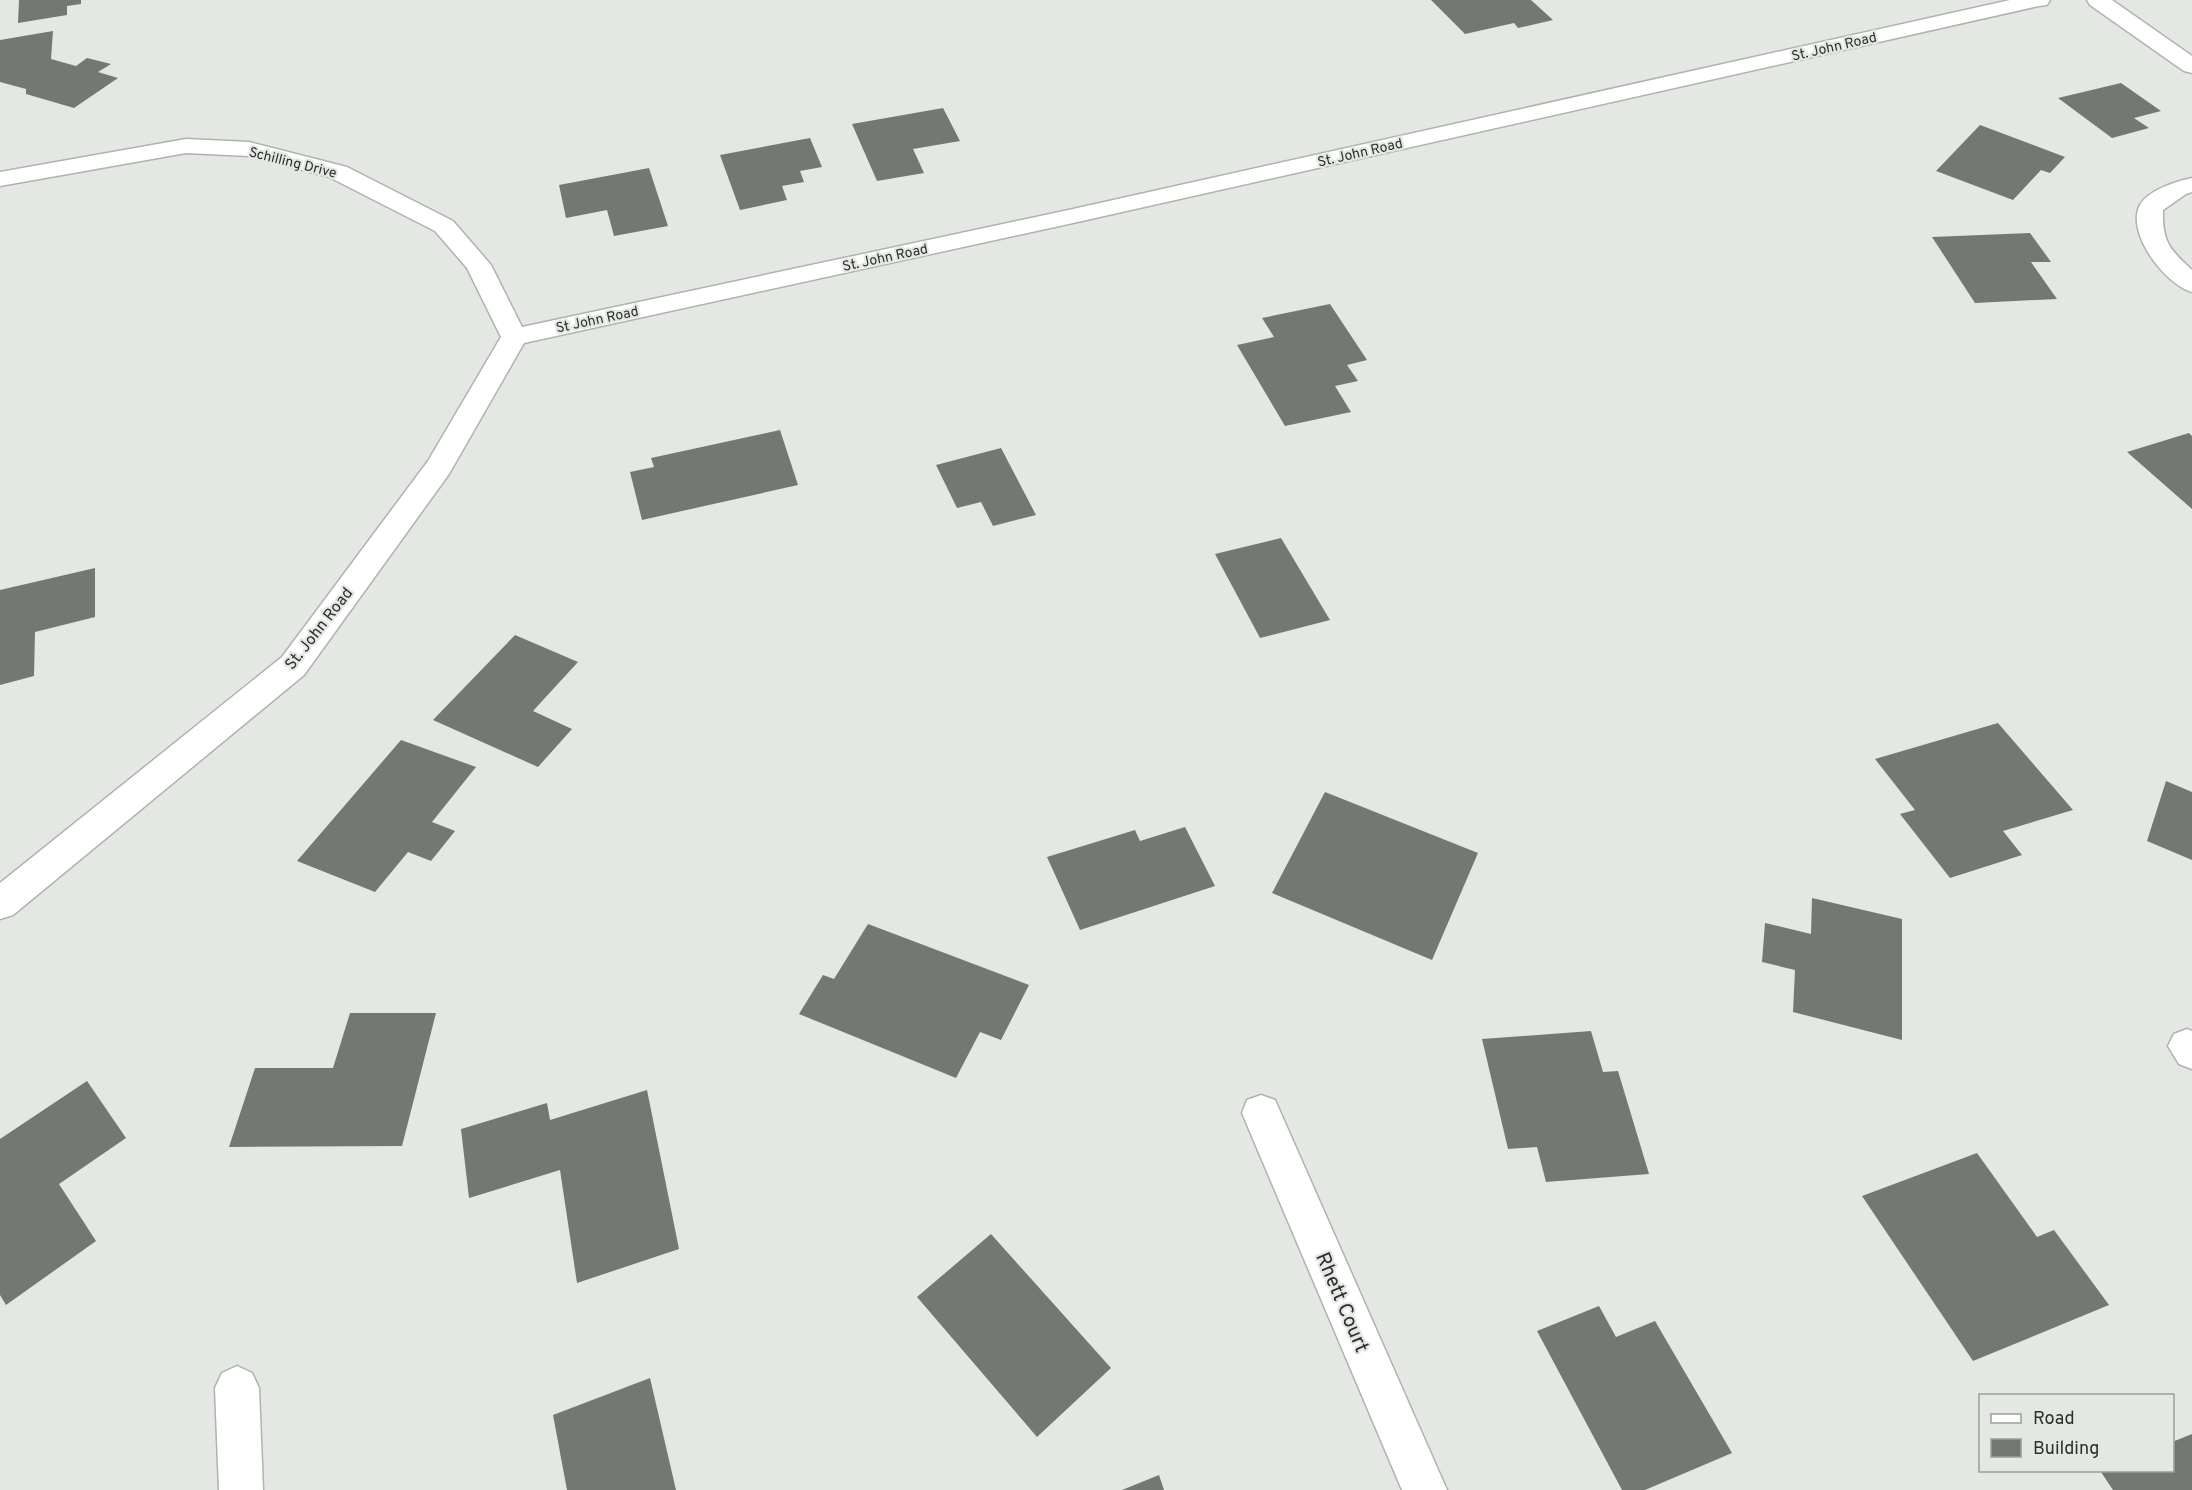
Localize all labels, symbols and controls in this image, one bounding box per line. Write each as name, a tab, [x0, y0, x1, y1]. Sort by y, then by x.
street label: St. John Road	[1790, 29, 1879, 66]
street label: St. John Road	[1316, 135, 1405, 172]
street label: Schilling Drive	[247, 144, 338, 183]
street label: St. John Road	[841, 241, 930, 276]
street label: St John Road	[554, 303, 640, 338]
street label: St. John Road	[281, 584, 358, 674]
street label: Rhett Court	[1308, 1249, 1374, 1357]
legend	[1979, 1394, 2174, 1472]
text: Road	[2033, 1408, 2075, 1431]
text: Building	[2033, 1438, 2099, 1461]

